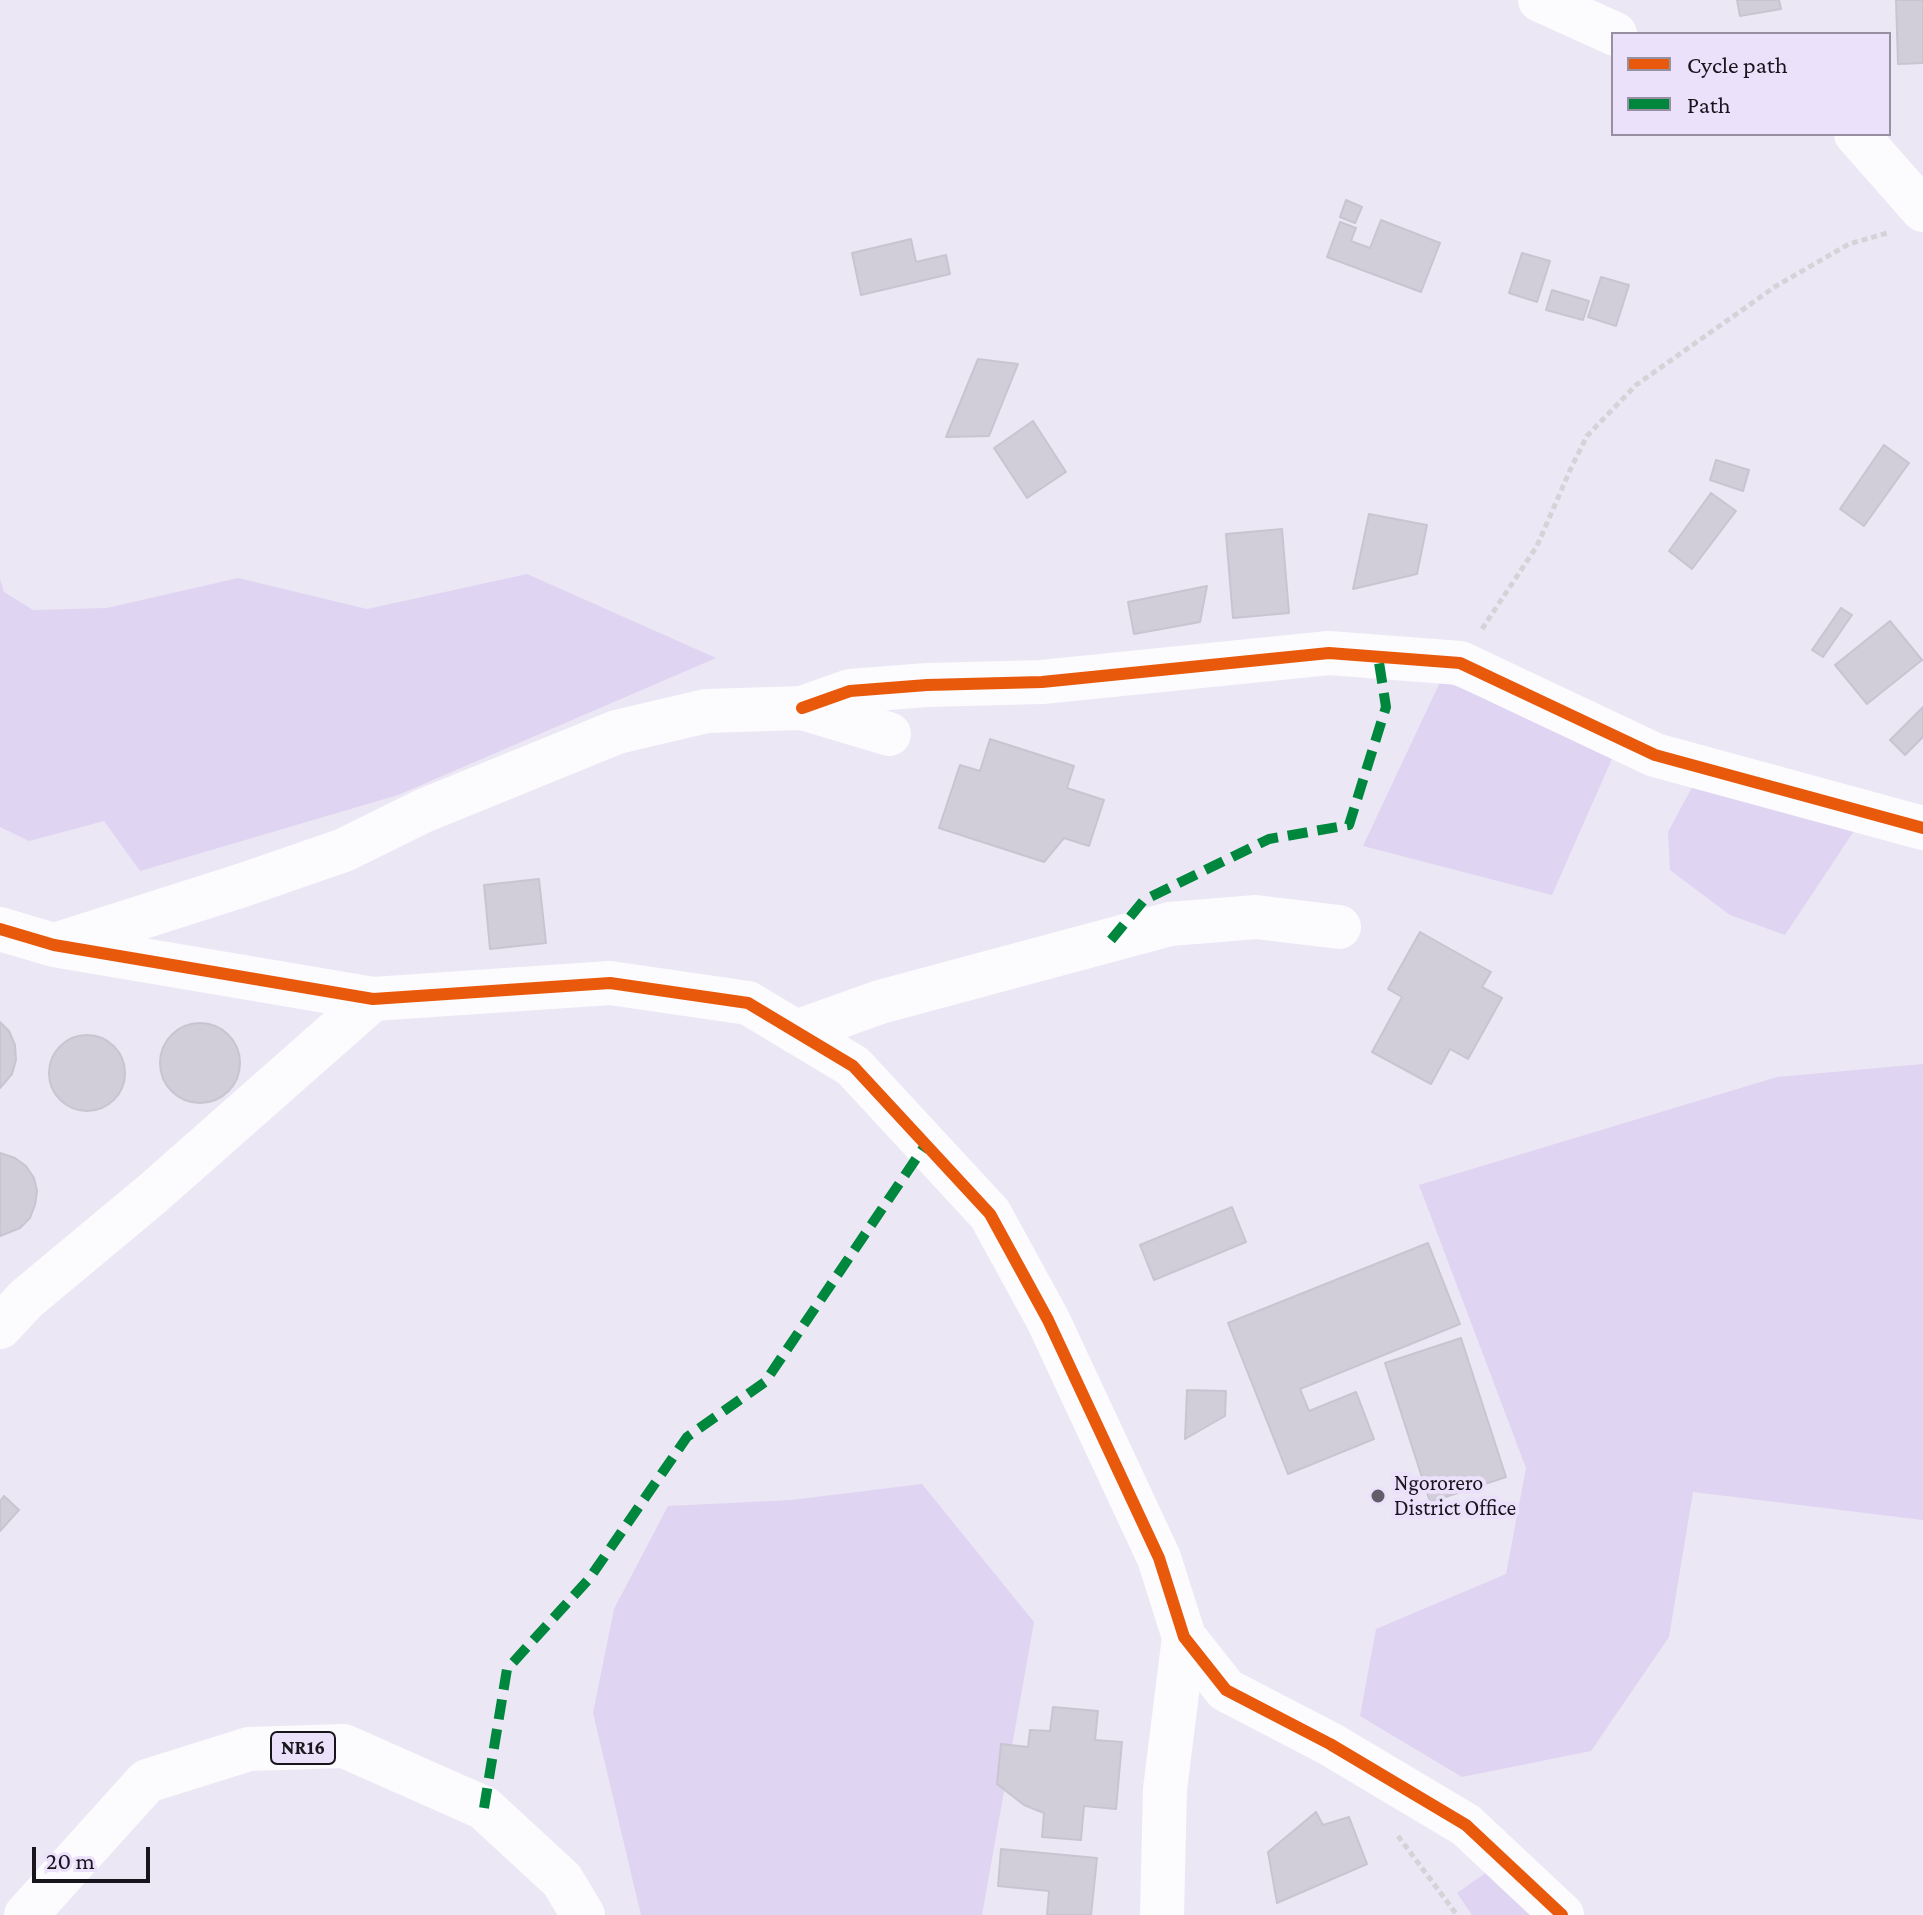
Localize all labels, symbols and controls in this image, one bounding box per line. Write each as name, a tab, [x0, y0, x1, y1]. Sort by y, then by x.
legend	[1611, 32, 1891, 136]
text: Cycle path	[1687, 51, 1788, 78]
text: Path	[1687, 91, 1731, 118]
place label: Ngororero District Office	[1394, 1470, 1516, 1522]
marker: Ngororero District Office	[1369, 1487, 1387, 1505]
road number: NR16	[271, 1732, 335, 1764]
scale bar	[36, 1831, 154, 1881]
text: 20 m	[46, 1847, 95, 1874]

